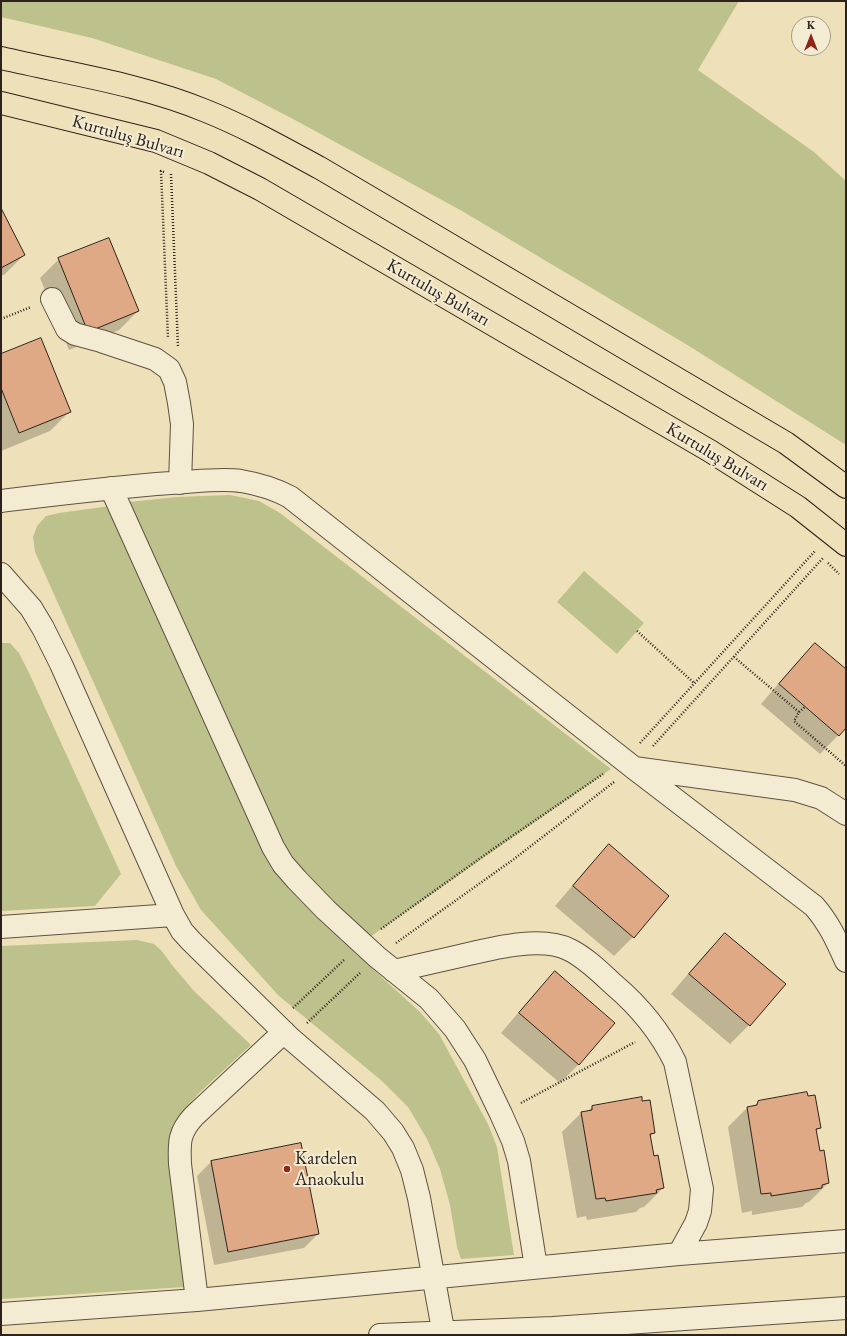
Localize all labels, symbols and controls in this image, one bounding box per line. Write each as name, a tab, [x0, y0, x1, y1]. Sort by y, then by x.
north arrow	[791, 16, 831, 56]
text: K	[807, 18, 815, 32]
street label: Kurtuluş Bulvarı	[69, 111, 187, 163]
street label: Kurtuluş Bulvarı	[382, 255, 494, 331]
street label: Kurtuluş Bulvarı	[662, 418, 772, 496]
place label: Kardelen Anaokulu	[295, 1148, 365, 1190]
marker: Kardelen Anaokulu	[282, 1164, 292, 1174]

